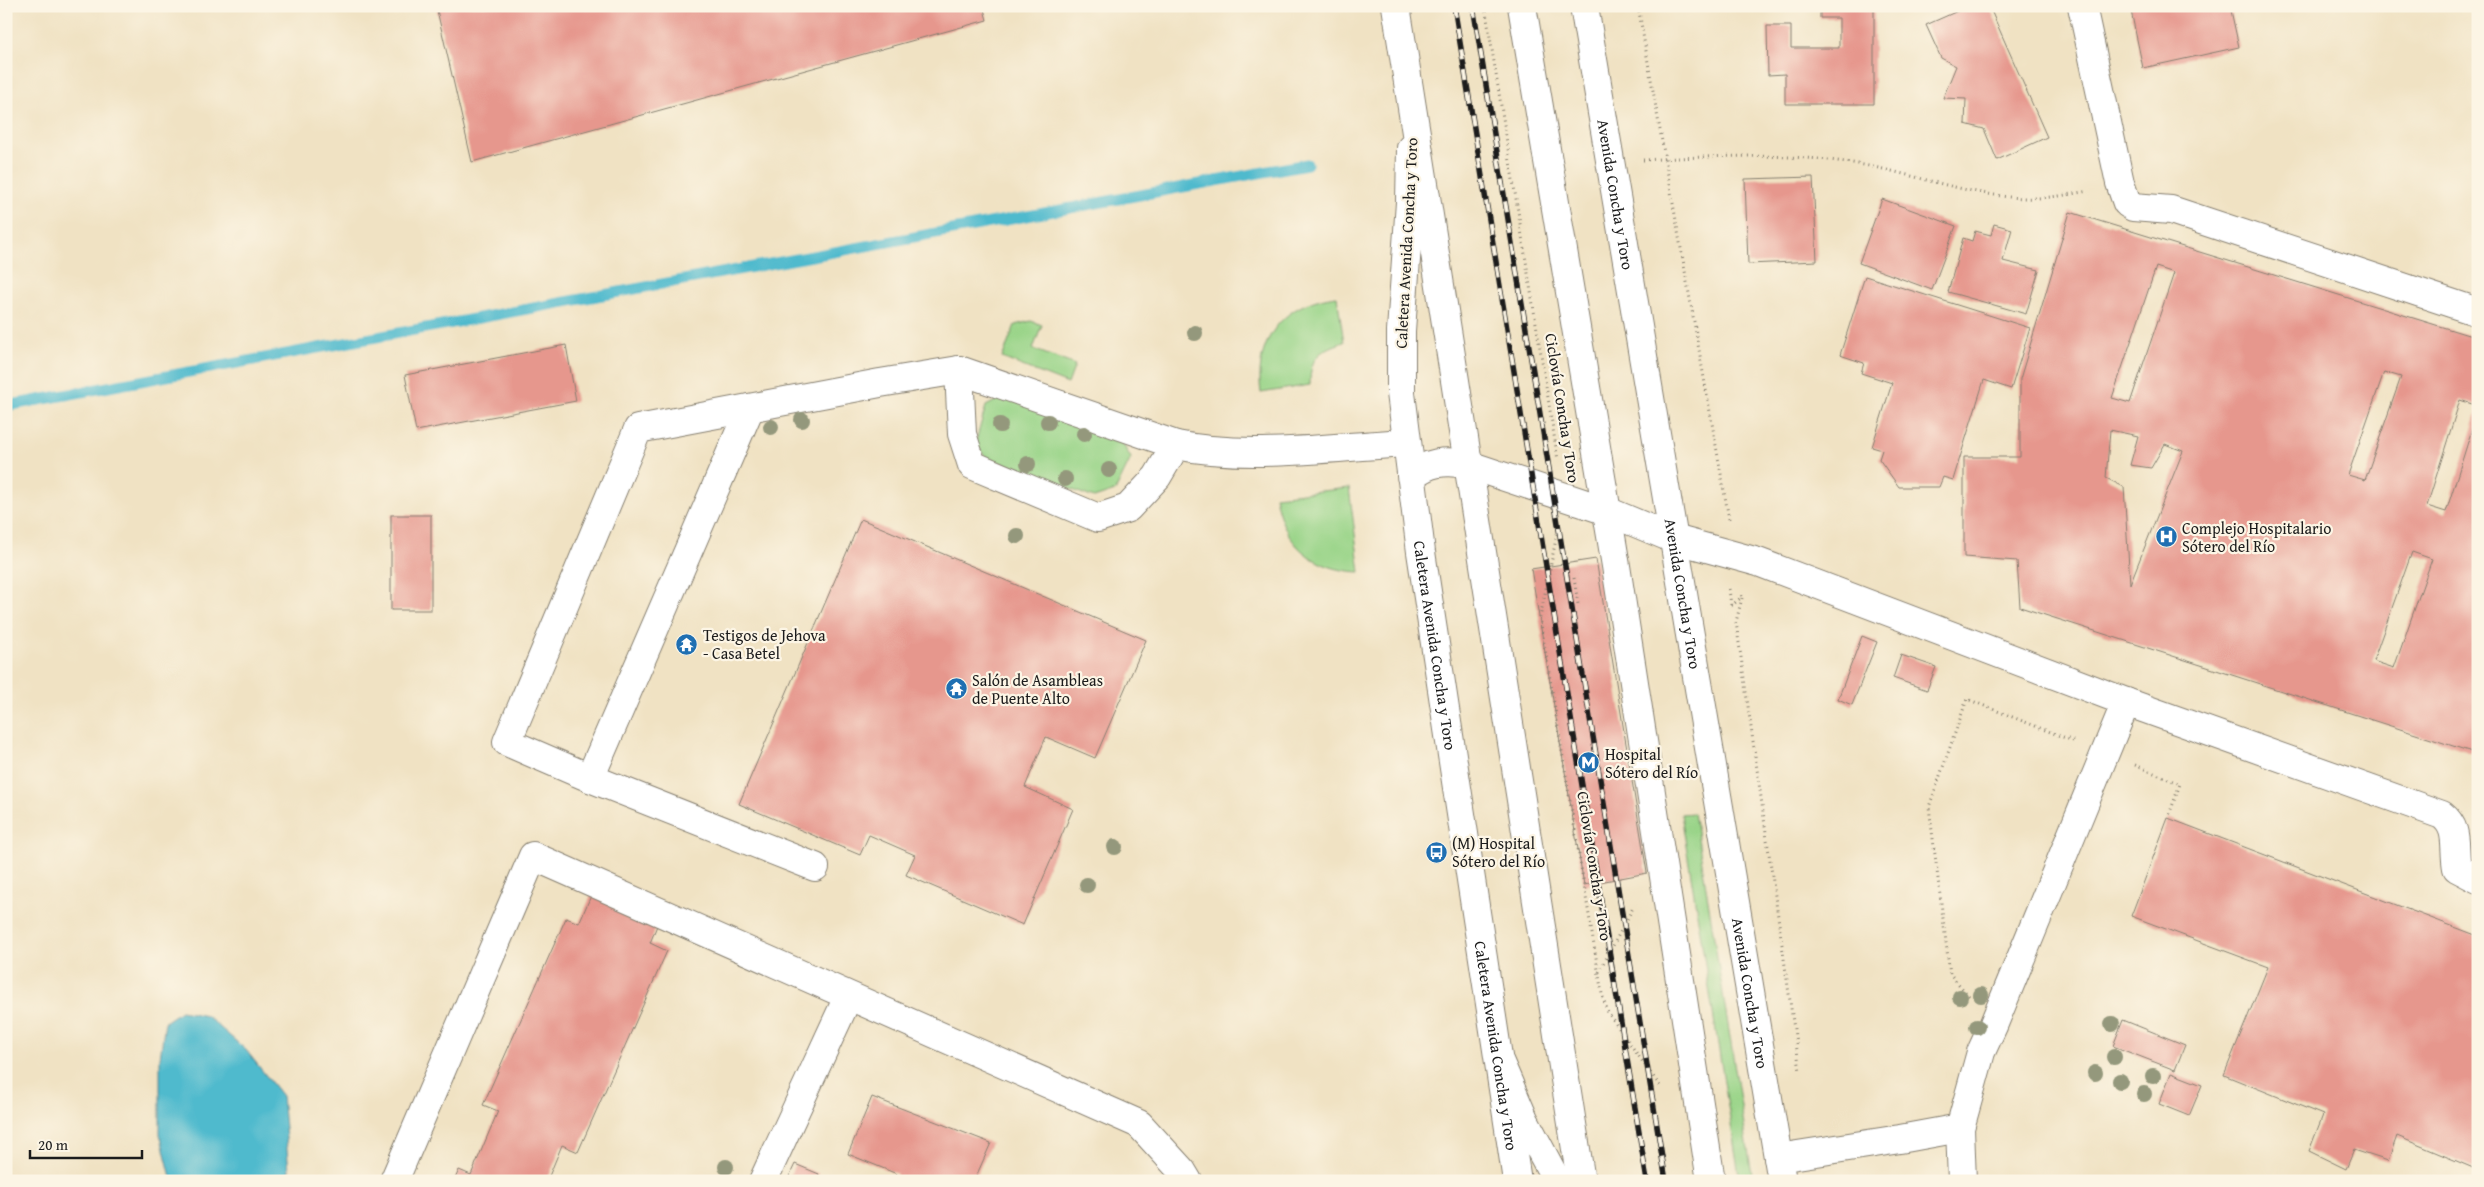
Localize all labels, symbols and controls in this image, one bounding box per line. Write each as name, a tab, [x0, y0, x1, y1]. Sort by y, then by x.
street label: Avenida Concha y Toro	[1591, 117, 1640, 272]
street label: Caletera Avenida Concha y Toro	[1388, 137, 1424, 349]
street label: Ciclovía Concha y Toro	[1539, 331, 1587, 485]
place label: Complejo Hospitalario Sótero del Río	[2182, 516, 2331, 558]
street label: Avenida Concha y Toro	[1659, 517, 1708, 671]
hospital icon: Complejo Hospitalario Sótero del Río	[2154, 525, 2178, 549]
street label: Caletera Avenida Concha y Toro	[1408, 539, 1463, 752]
place label: Testigos de Jehova - Casa Betel	[703, 623, 826, 665]
temple icon: Testigos de Jehova - Casa Betel	[675, 632, 699, 656]
place label: Salón de Asambleas de Puente Alto	[972, 668, 1103, 710]
temple icon: Salón de Asambleas de Puente Alto	[944, 677, 968, 701]
place label: Hospital Sótero del Río	[1605, 742, 1698, 784]
metro station icon: Hospital Sótero del Río	[1577, 751, 1601, 775]
street label: Ciclovía Concha y Toro	[1571, 789, 1619, 943]
place label: (M) Hospital Sótero del Río	[1452, 831, 1545, 873]
bus stop icon: (M) Hospital Sótero del Río	[1424, 840, 1448, 864]
street label: Avenida Concha y Toro	[1726, 916, 1775, 1070]
street label: Caletera Avenida Concha y Toro	[1469, 939, 1524, 1152]
scale bar	[30, 1127, 142, 1159]
text: 20 m	[38, 1134, 69, 1155]

